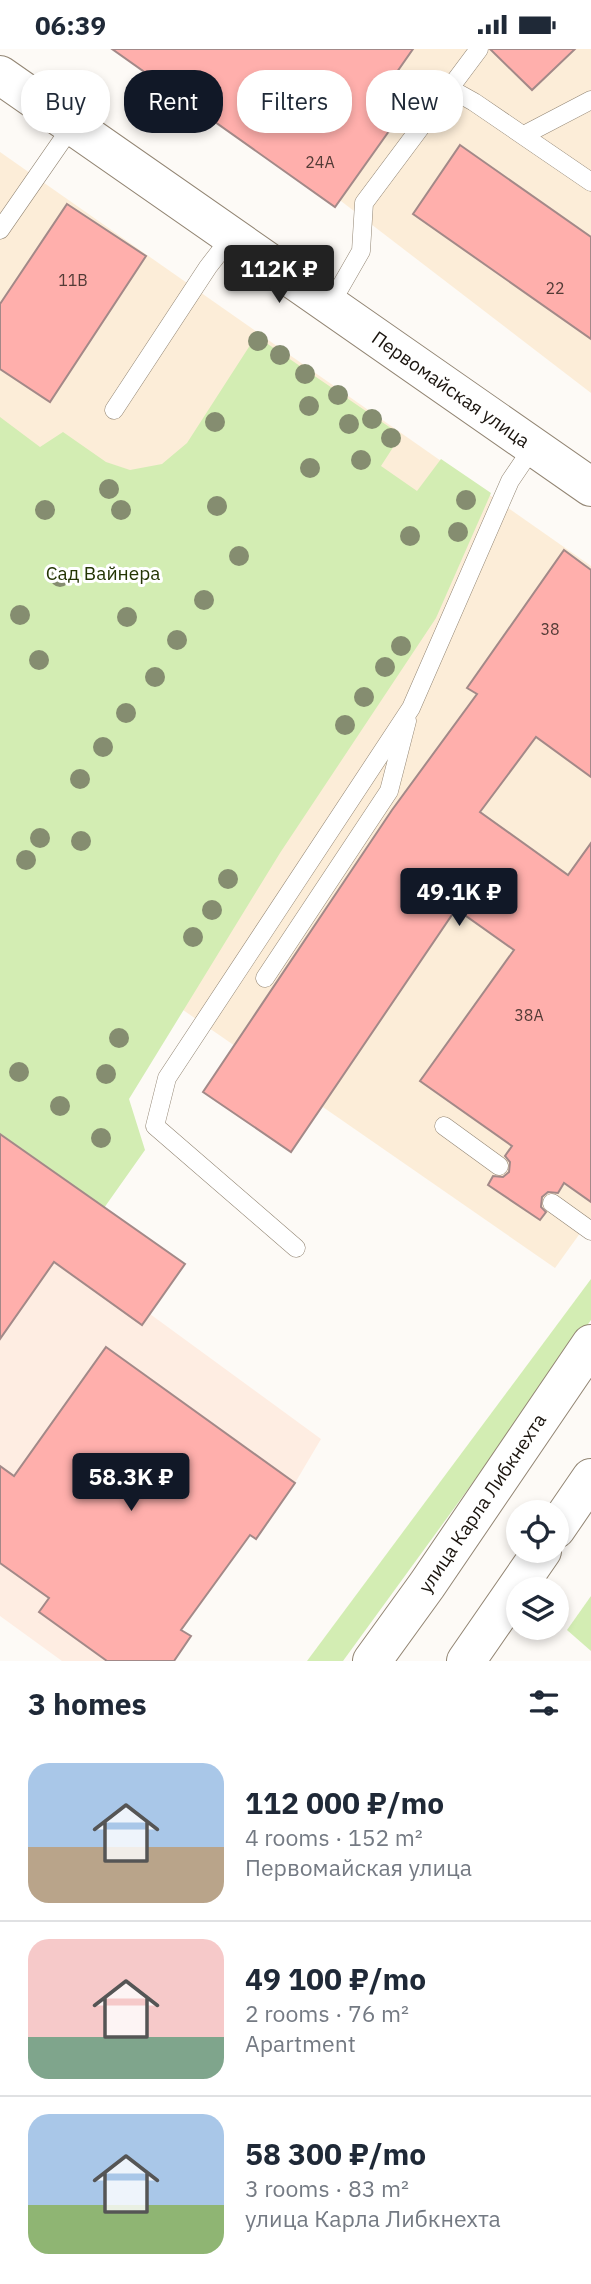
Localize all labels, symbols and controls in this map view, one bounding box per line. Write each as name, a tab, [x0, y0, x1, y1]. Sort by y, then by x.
text: 06:39	[35, 8, 106, 42]
chip: Buy	[21, 70, 110, 133]
chip: Rent	[124, 70, 223, 133]
chip: Filters	[237, 70, 352, 133]
chip: New	[366, 70, 463, 133]
house number: 24А	[305, 152, 335, 172]
pin: 112K ₽	[222, 245, 336, 305]
text: 112K ₽	[240, 253, 318, 283]
house number: 11В	[58, 270, 88, 290]
house number: 22	[545, 278, 565, 298]
street label: Первомайская улица	[367, 325, 535, 453]
park label: Сад Вайнера	[46, 561, 160, 585]
house number: 38	[540, 619, 560, 639]
pin: 49.1K ₽	[394, 869, 524, 928]
text: 49.1K ₽	[416, 876, 502, 906]
house number: 38А	[514, 1005, 544, 1025]
street label: улица Карла Либкнехта	[413, 1409, 551, 1597]
pin: 58.3K ₽	[66, 1453, 196, 1513]
text: 58.3K ₽	[88, 1461, 174, 1491]
map controls	[506, 1500, 569, 1640]
button: locate	[506, 1500, 569, 1563]
button: layers	[506, 1577, 569, 1640]
text: 3 homes	[28, 1684, 147, 1723]
icon: filters	[525, 1684, 563, 1722]
text: 112 000 ₽/mo	[245, 1783, 444, 1822]
icon: home	[84, 1791, 168, 1875]
text: 4 rooms · 152 m²	[245, 1822, 423, 1852]
text: Первомайская улица	[245, 1852, 472, 1882]
text: 49 100 ₽/mo	[245, 1959, 426, 1998]
icon: home	[84, 1967, 168, 2051]
text: 2 rooms · 76 m²	[245, 1998, 409, 2028]
text: Apartment	[245, 2028, 356, 2058]
text: 58 300 ₽/mo	[245, 2134, 426, 2173]
icon: home	[84, 2142, 168, 2226]
text: 3 rooms · 83 m²	[245, 2173, 409, 2203]
text: улица Карла Либкнехта	[245, 2203, 501, 2233]

